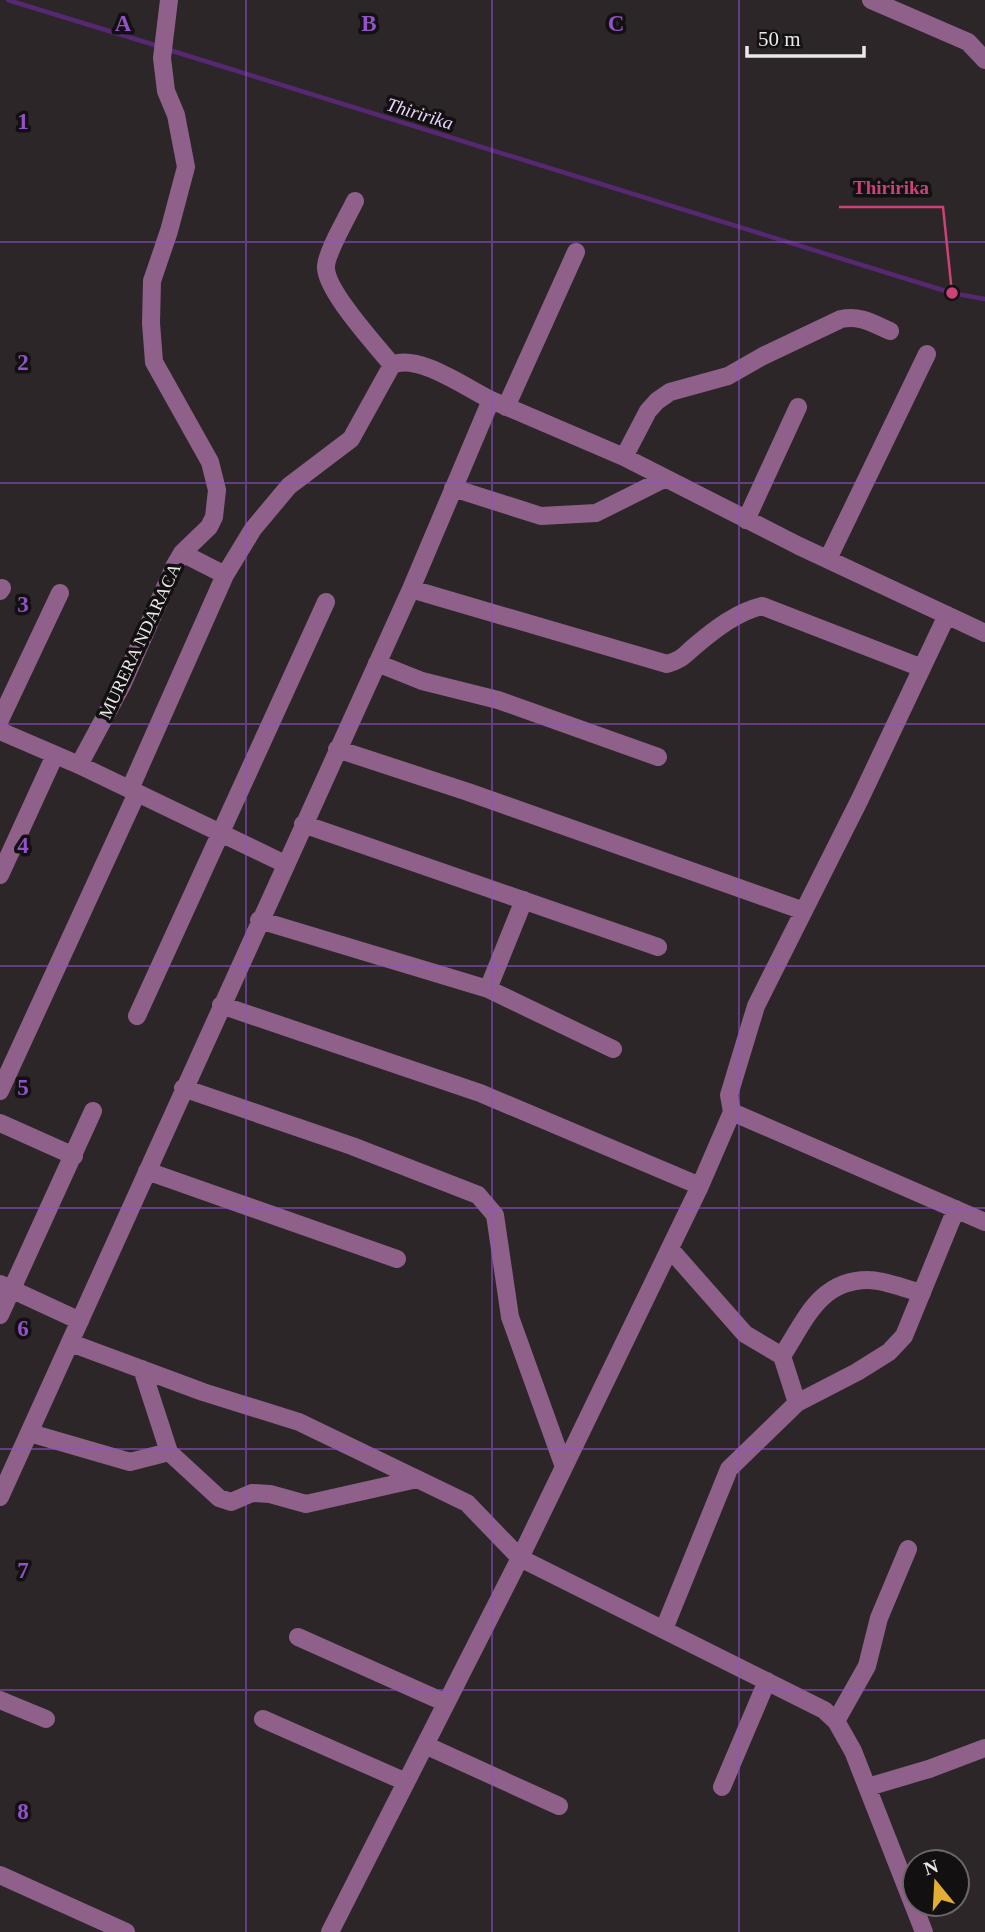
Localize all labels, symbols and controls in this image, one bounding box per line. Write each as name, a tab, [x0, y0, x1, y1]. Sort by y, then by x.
text: A	[115, 11, 132, 36]
text: B	[361, 11, 377, 36]
text: C	[608, 11, 624, 36]
scale bar	[747, 14, 864, 58]
text: 50 m	[758, 27, 801, 51]
water label: Thiririka	[384, 93, 456, 134]
text: 1	[17, 109, 29, 134]
callout: Thiririka	[839, 167, 943, 207]
text: Thiririka	[853, 177, 930, 198]
text: 2	[17, 350, 29, 375]
street label: MURERA NDARACA	[95, 560, 185, 722]
text: 3	[17, 592, 29, 617]
text: 4	[17, 833, 29, 858]
text: 5	[17, 1075, 29, 1100]
text: 6	[17, 1316, 29, 1341]
text: 7	[17, 1558, 29, 1583]
text: 8	[17, 1799, 29, 1824]
north arrow	[901, 1848, 971, 1918]
text: N	[921, 1855, 941, 1879]

